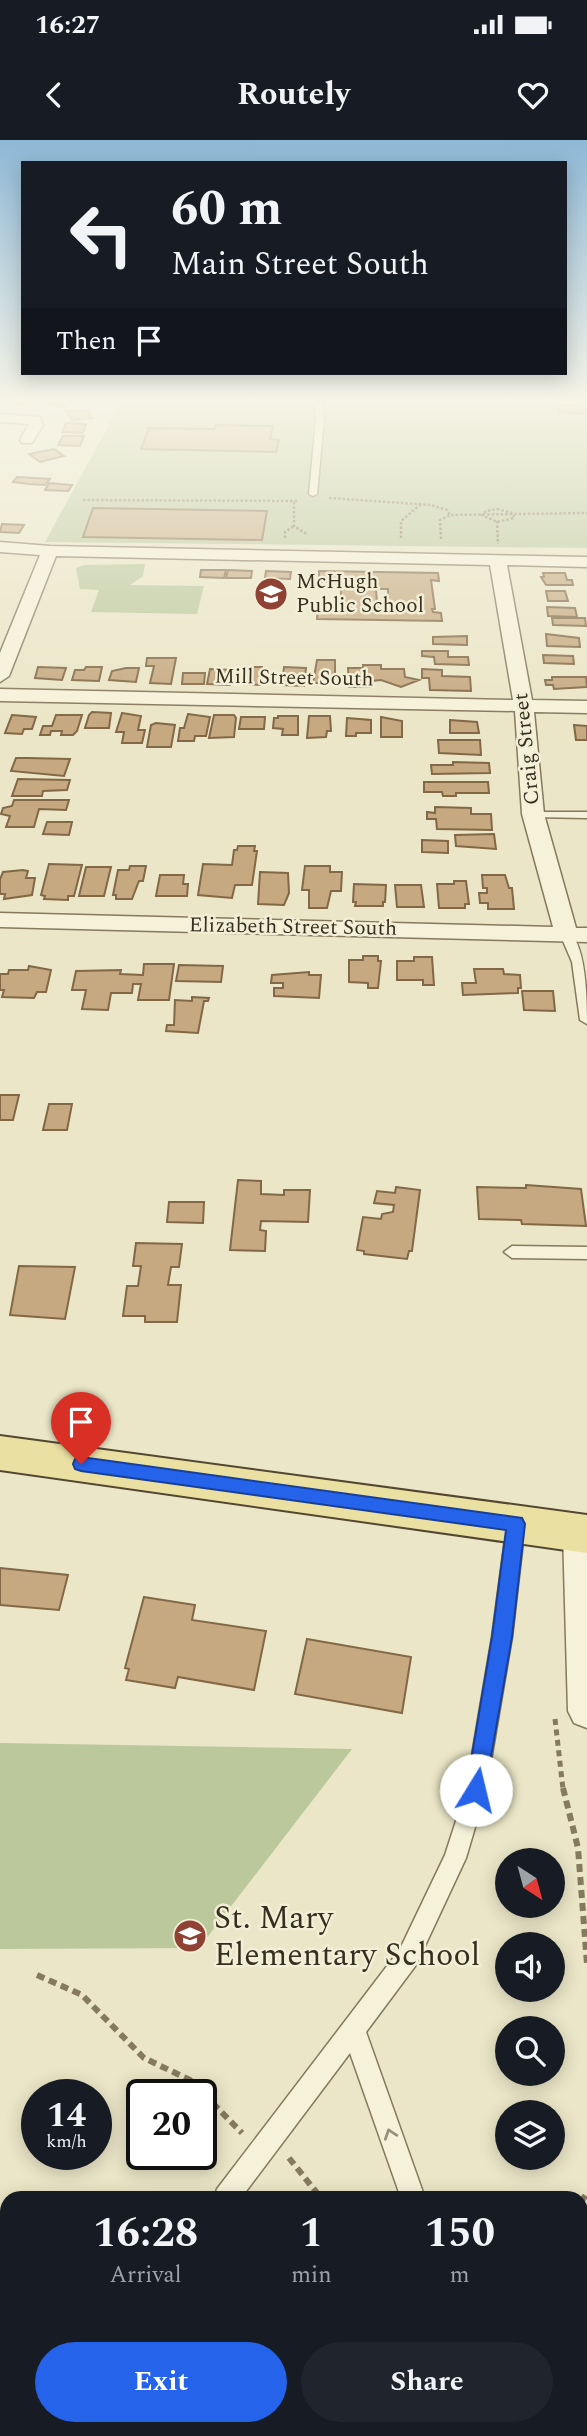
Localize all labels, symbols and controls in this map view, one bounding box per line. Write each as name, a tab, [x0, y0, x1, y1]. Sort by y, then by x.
text: 16:27	[35, 5, 100, 45]
text: Routely	[237, 70, 350, 119]
icon: back	[35, 76, 73, 114]
icon: heart	[514, 76, 552, 114]
text: 60 m	[171, 172, 282, 247]
icon: left	[56, 189, 147, 280]
text: Main Street South	[171, 240, 429, 289]
text: Then	[56, 321, 116, 361]
icon: arrive	[130, 322, 168, 360]
place label: McHugh Public School	[296, 566, 424, 622]
school or university icon: McHugh Public School	[252, 575, 290, 613]
street label: Mill Street South	[214, 661, 374, 695]
street label: Craig Street	[505, 691, 549, 807]
street label: Elizabeth Street South	[189, 909, 397, 945]
pin	[51, 1392, 111, 1464]
icon: arrive	[62, 1403, 100, 1441]
position arrow	[439, 1753, 513, 1827]
north arrow	[495, 1848, 565, 1918]
map controls	[495, 1848, 565, 2170]
place label: St. Mary Elementary School	[214, 1894, 480, 1980]
school or university icon: St. Mary Elementary School	[171, 1917, 209, 1955]
button: sound	[495, 1932, 565, 2002]
button: search	[495, 2016, 565, 2086]
speed limit sign: 20	[126, 2079, 217, 2170]
text: 14	[47, 2089, 86, 2142]
button: layers	[495, 2100, 565, 2170]
text: km/h	[46, 2128, 87, 2155]
one-way arrow	[384, 2128, 398, 2140]
text: 16:28	[93, 2202, 198, 2265]
text: 1	[300, 2202, 323, 2265]
text: 150	[424, 2202, 495, 2265]
text: Arrival	[110, 2258, 181, 2293]
text: min	[291, 2258, 332, 2293]
text: m	[450, 2258, 470, 2293]
button: Exit	[35, 2342, 287, 2422]
button: Share	[301, 2342, 553, 2422]

